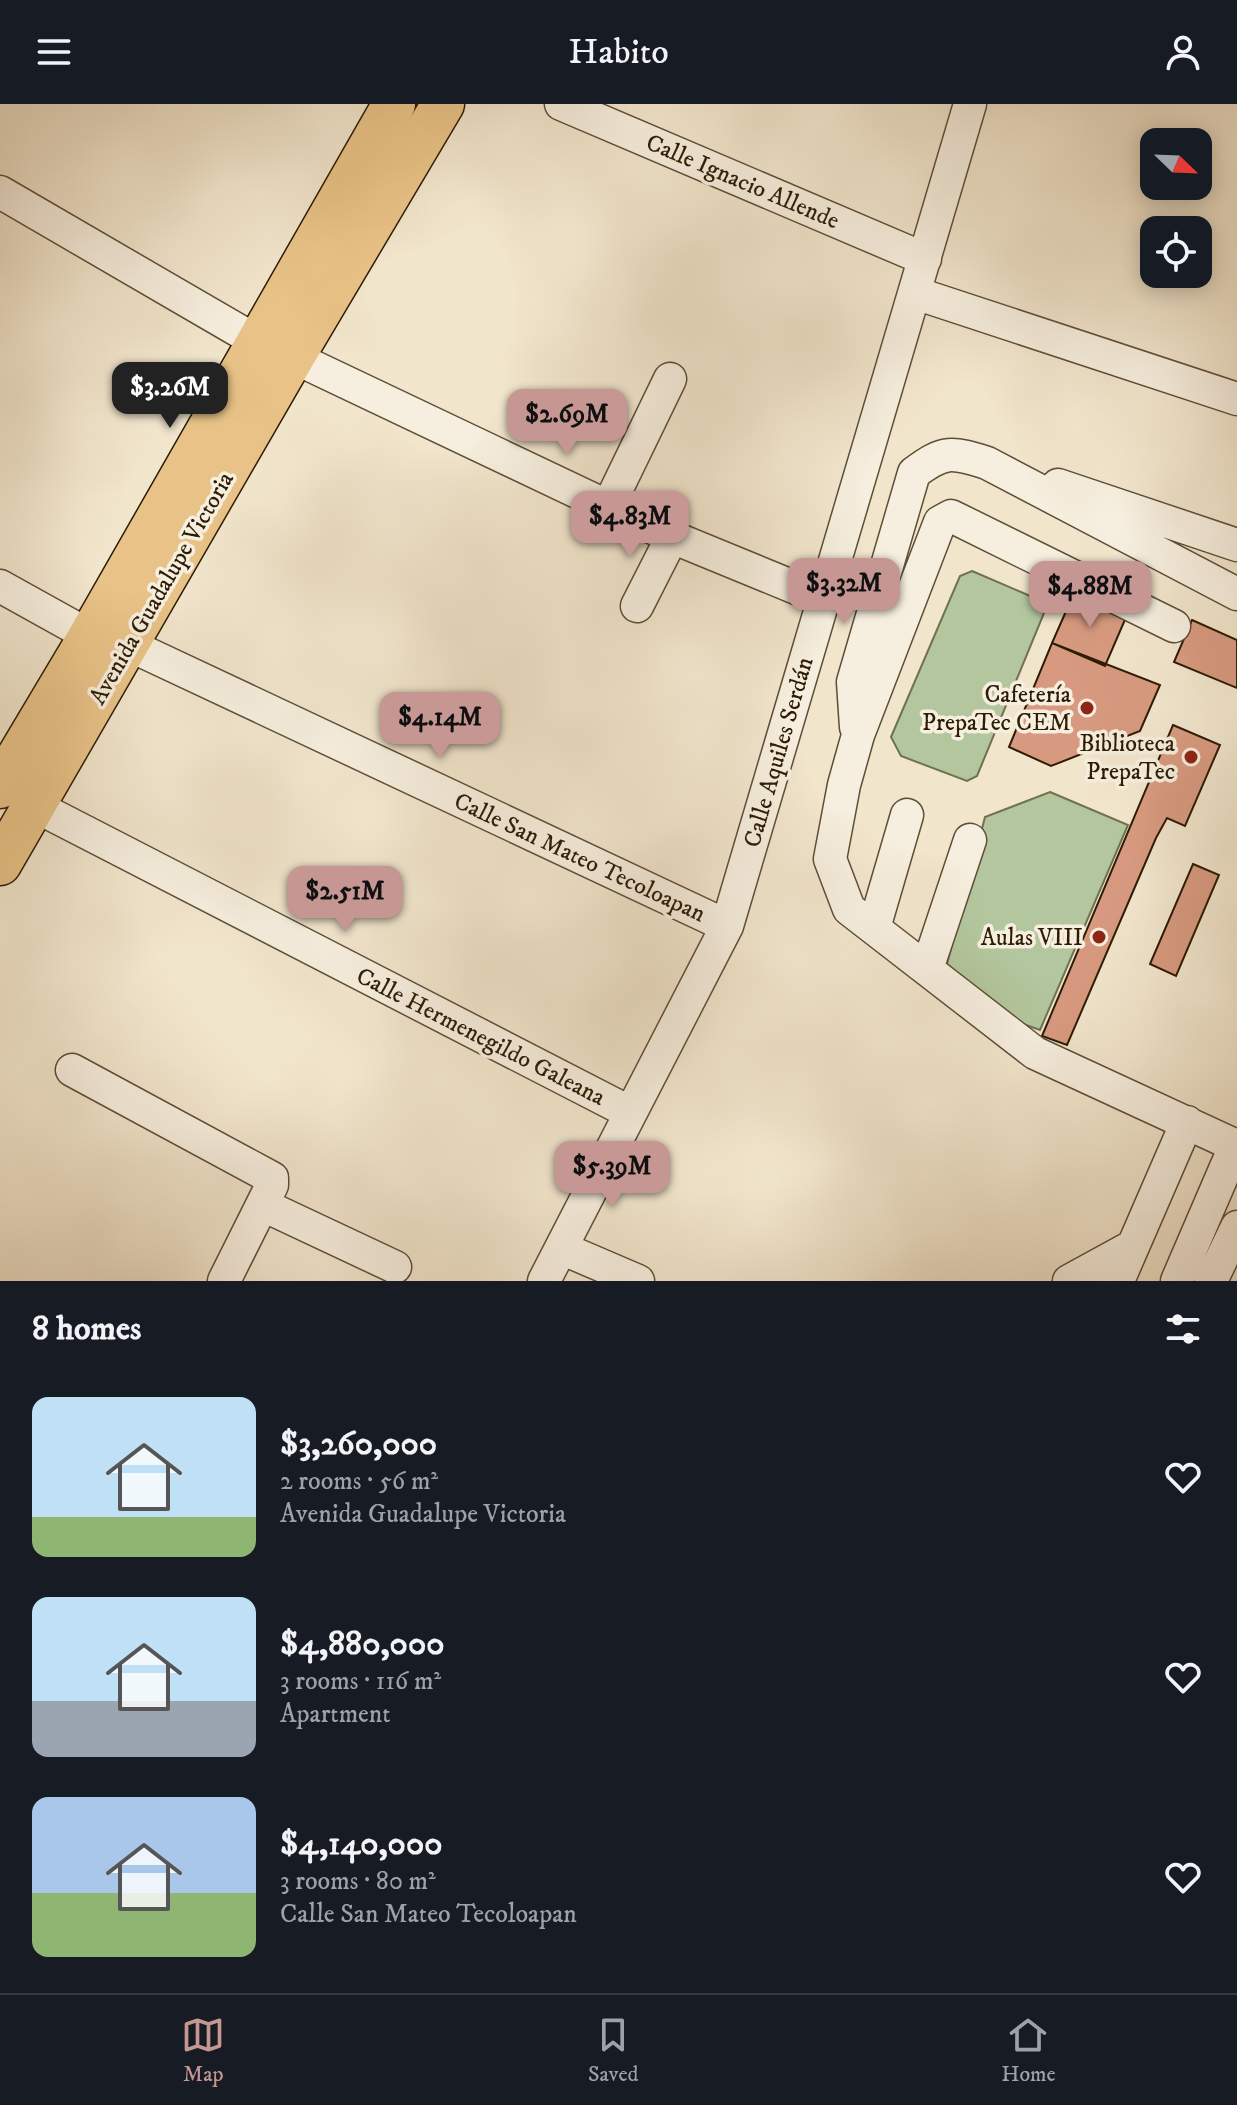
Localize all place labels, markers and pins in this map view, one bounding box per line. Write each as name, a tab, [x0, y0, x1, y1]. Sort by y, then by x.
pin: $3.26M	[105, 362, 235, 430]
pin: $2.69M	[502, 389, 632, 457]
pin: $4.83M	[565, 491, 695, 559]
pin: $3.32M	[779, 558, 909, 626]
pin: $4.88M	[1025, 561, 1155, 629]
place label: Cafetería PrepaTec CEM	[922, 680, 1072, 738]
pin: $4.14M	[375, 692, 505, 760]
marker: Cafetería PrepaTec CEM	[1078, 699, 1096, 717]
place label: Biblioteca PrepaTec	[1079, 729, 1176, 787]
marker: Biblioteca PrepaTec	[1182, 748, 1200, 766]
pin: $2.51M	[280, 866, 410, 934]
place label: Aulas VIII	[981, 923, 1083, 953]
marker: Aulas VIII	[1090, 928, 1108, 946]
pin: $5.39M	[547, 1141, 677, 1209]

